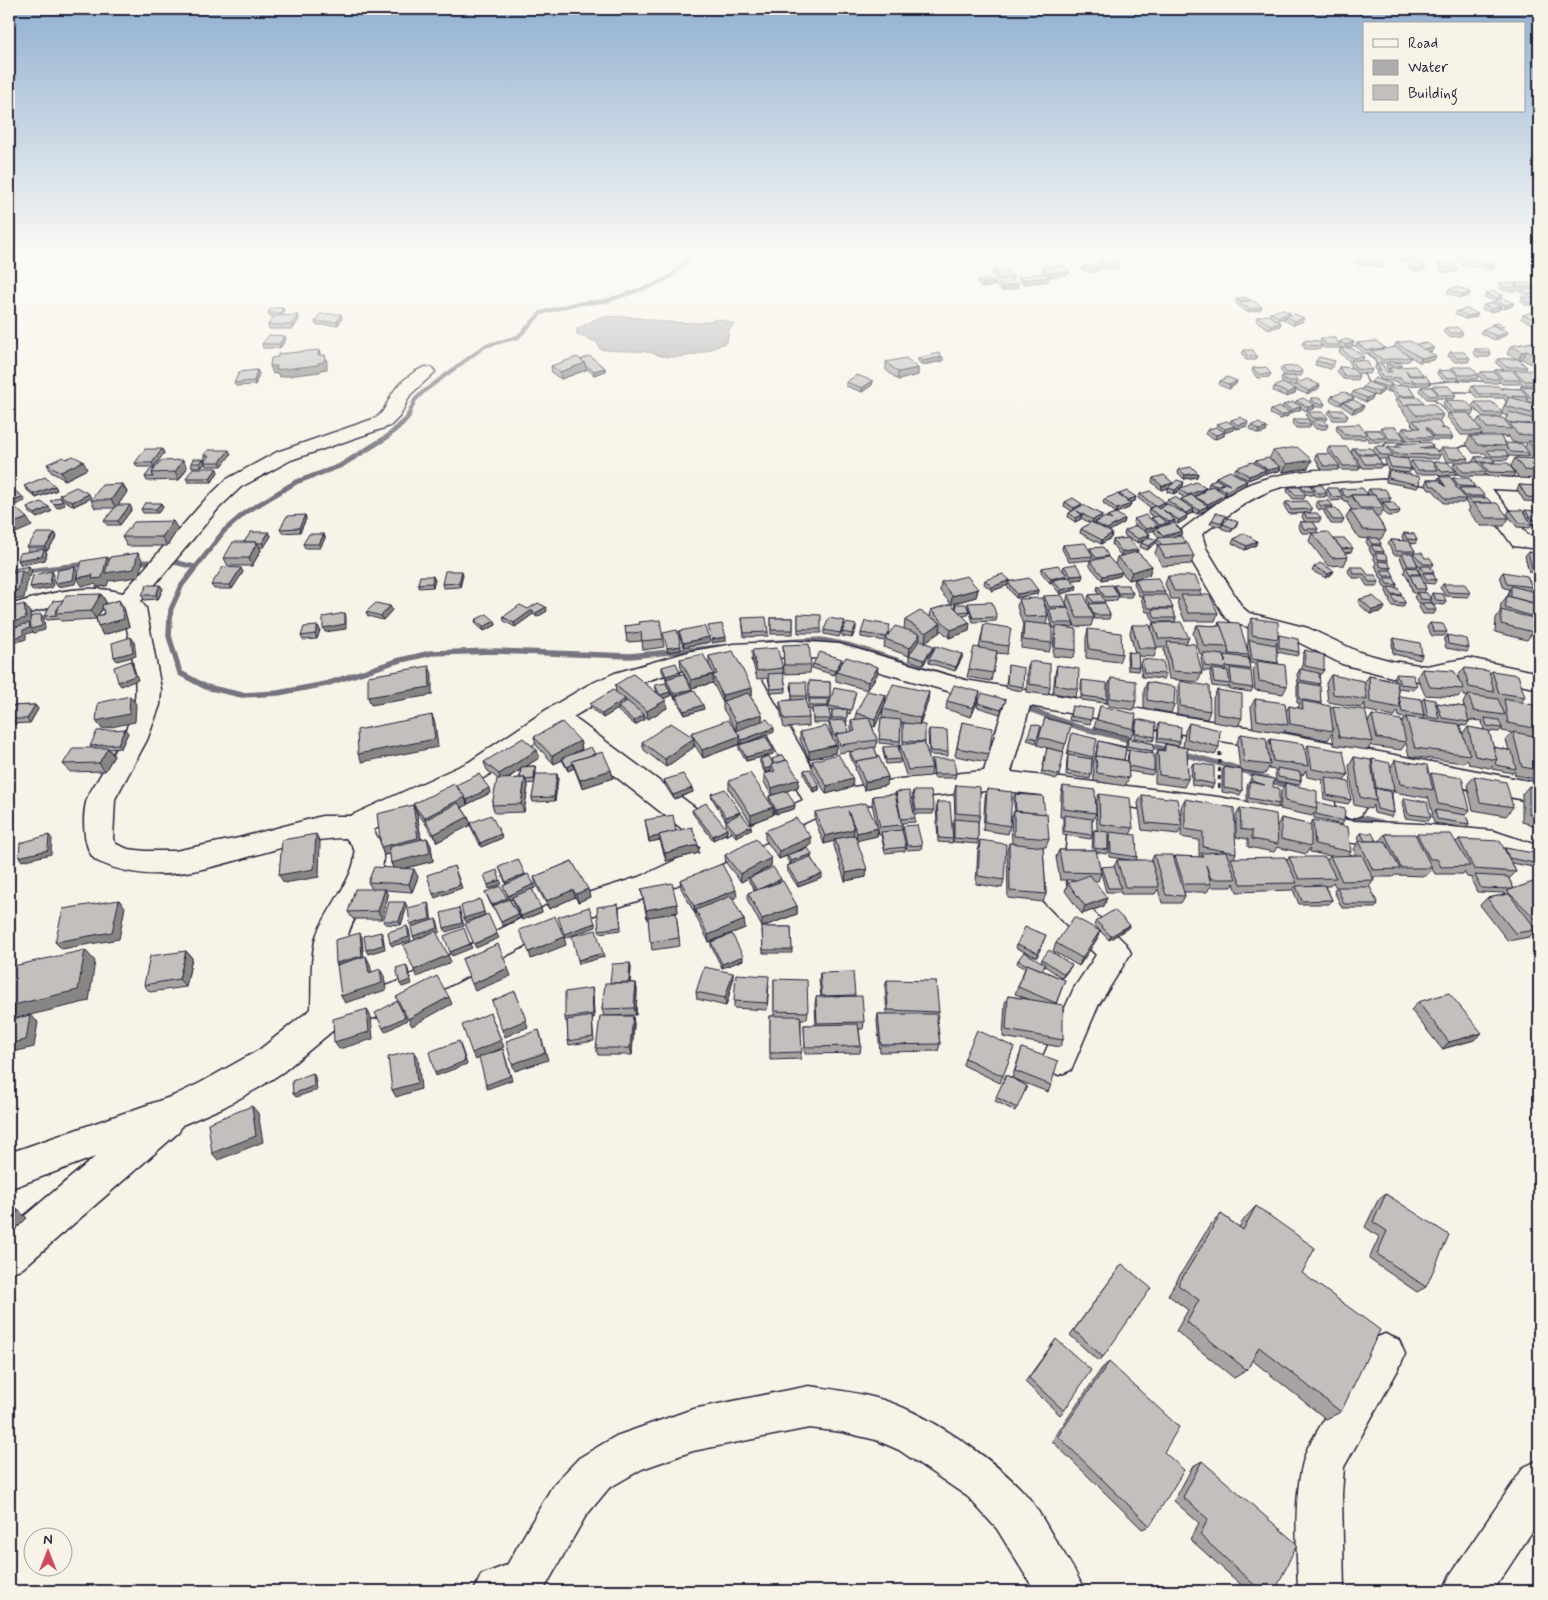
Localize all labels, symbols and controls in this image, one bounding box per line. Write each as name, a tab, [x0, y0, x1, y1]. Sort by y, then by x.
legend	[1363, 22, 1526, 112]
text: Road	[1408, 34, 1438, 54]
text: Water	[1408, 58, 1448, 78]
text: Building	[1408, 84, 1458, 105]
north arrow	[22, 1528, 72, 1578]
text: N	[43, 1531, 53, 1549]

